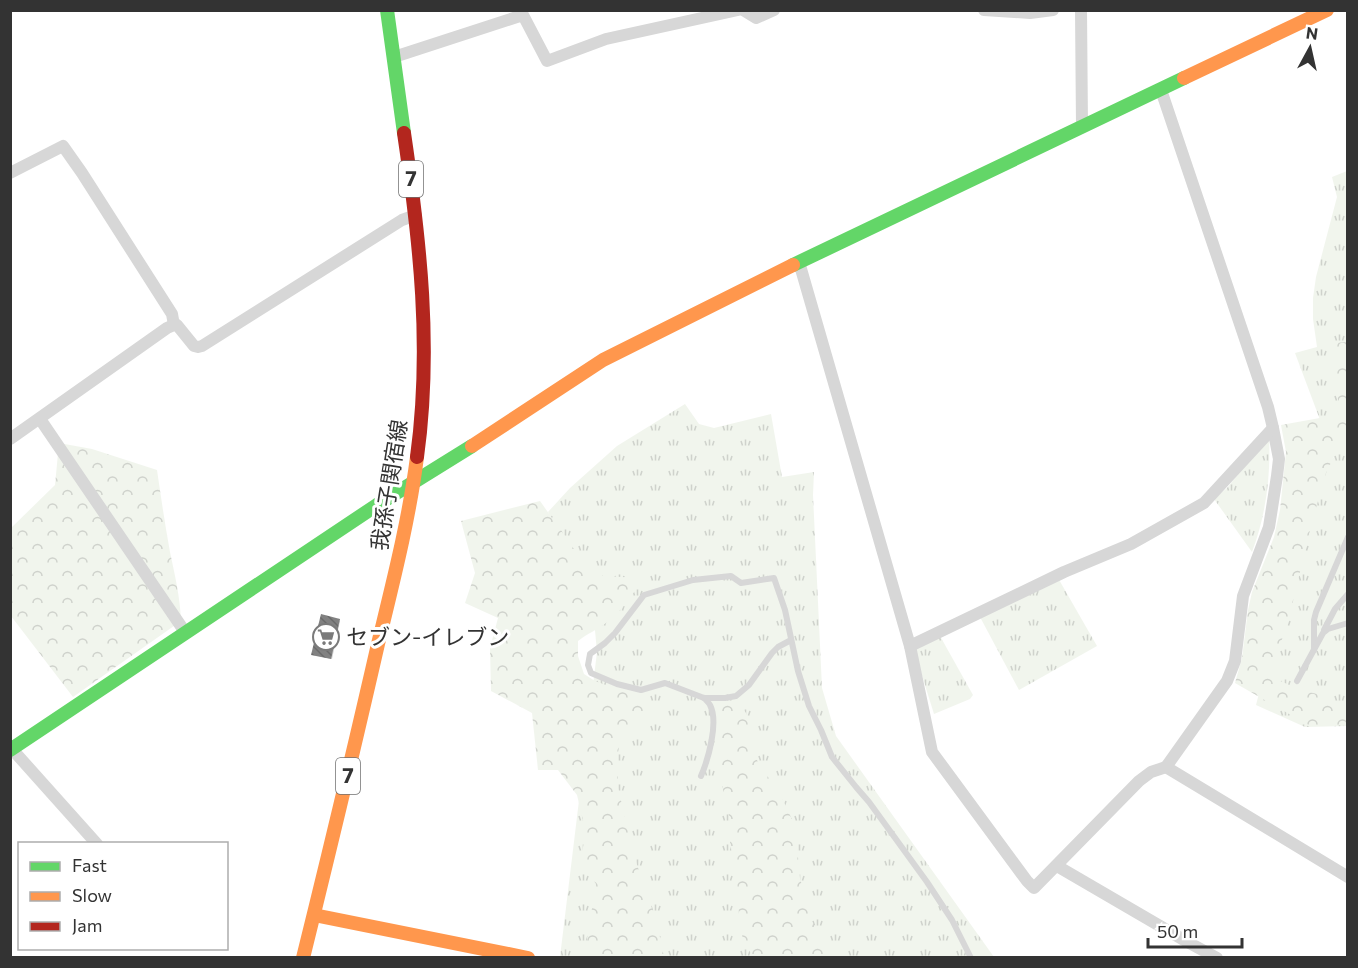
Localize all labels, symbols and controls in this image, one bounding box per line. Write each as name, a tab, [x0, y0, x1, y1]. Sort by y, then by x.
north arrow	[1280, 18, 1340, 78]
text: N	[1305, 22, 1319, 43]
road number: 7	[399, 161, 423, 197]
street label: 我孫子関宿線	[365, 418, 412, 552]
supermarket icon: セブン-イレブン	[311, 622, 341, 652]
place label: セブン-イレブン	[346, 623, 509, 650]
road number: 7	[336, 758, 360, 794]
legend	[18, 842, 228, 950]
text: Fast	[72, 854, 107, 876]
text: Slow	[72, 884, 112, 906]
scale bar	[1148, 911, 1242, 949]
text: Jam	[72, 914, 102, 936]
text: 50 m	[1157, 920, 1198, 942]

